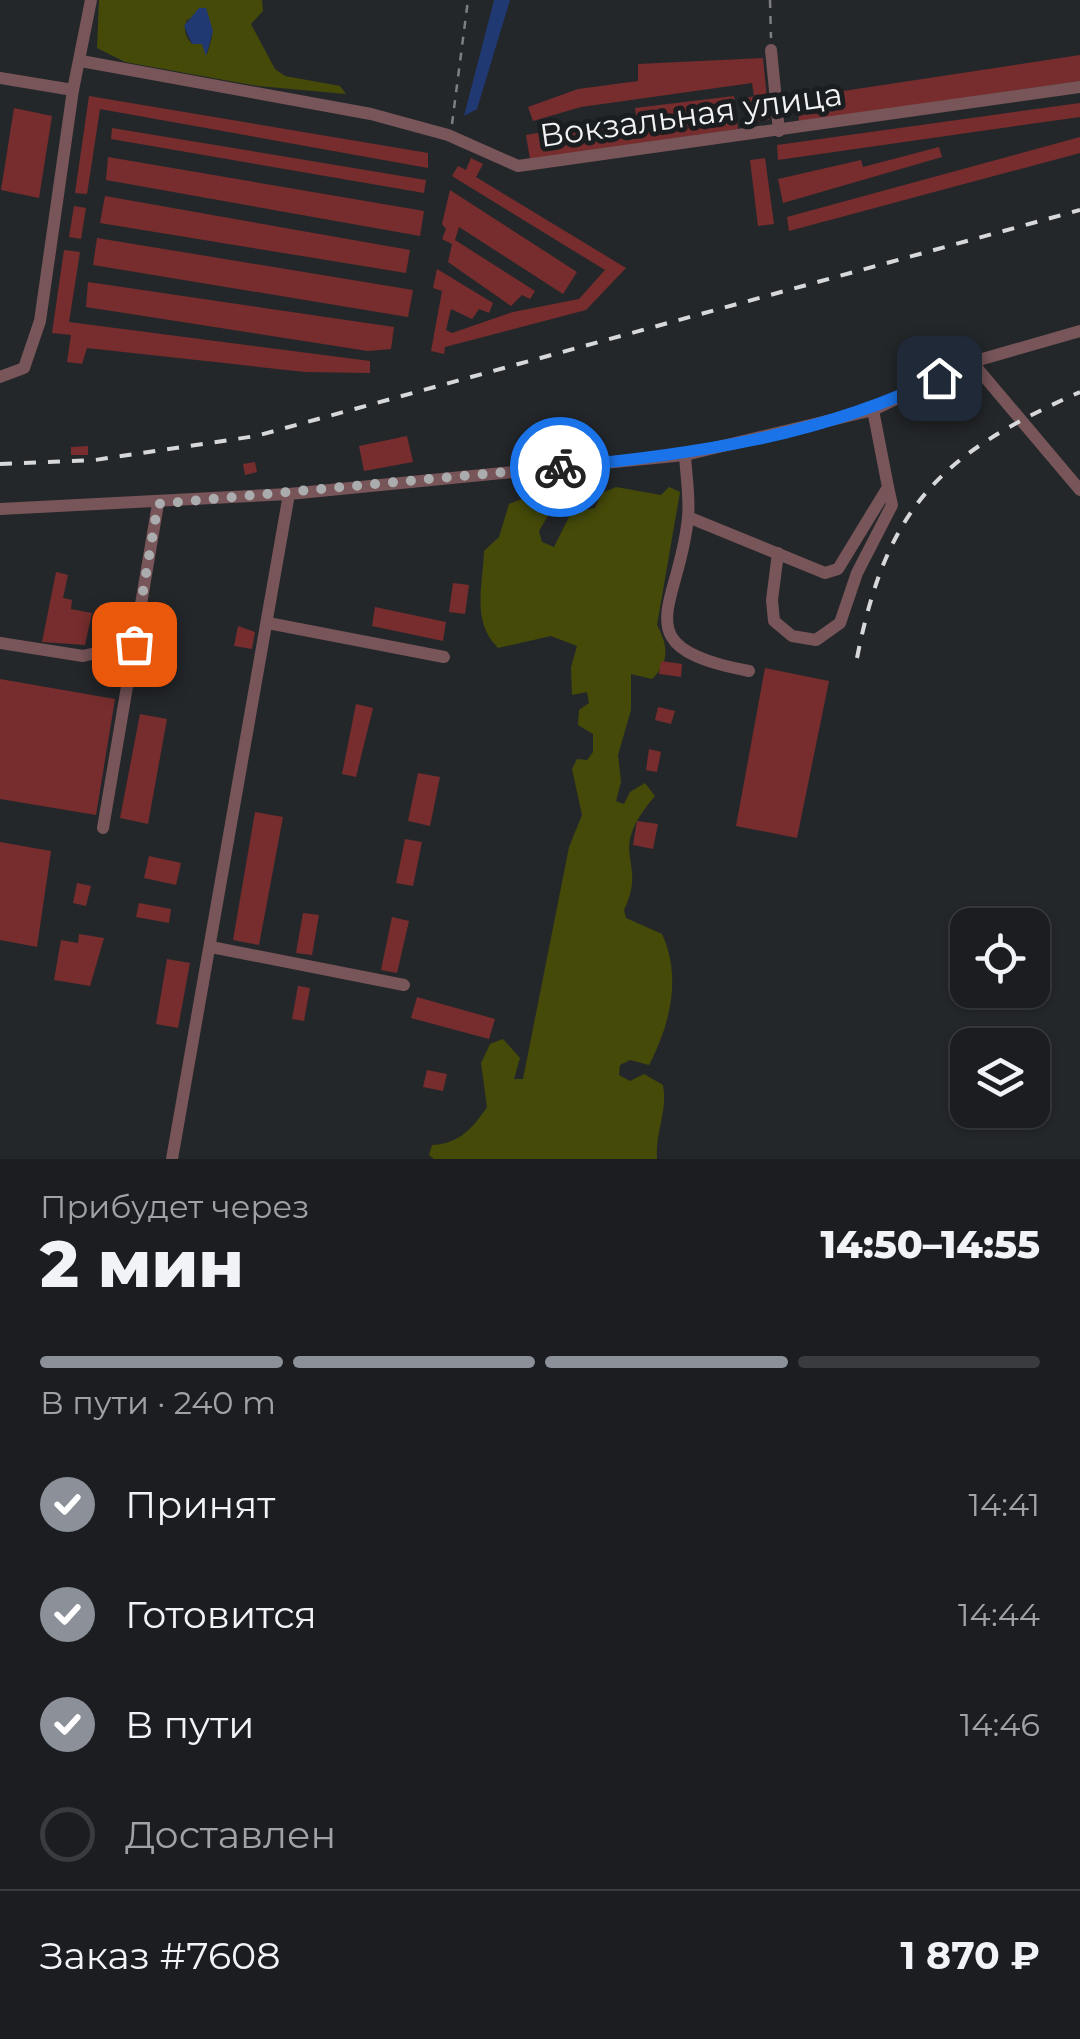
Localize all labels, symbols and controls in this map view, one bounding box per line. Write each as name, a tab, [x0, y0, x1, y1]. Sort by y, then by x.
street label: Вокзальная улица	[537, 74, 845, 155]
pin	[897, 336, 982, 421]
icon: home	[912, 351, 967, 406]
courier	[510, 417, 610, 517]
icon: bike	[533, 440, 588, 495]
pin	[92, 602, 177, 687]
icon: bag	[107, 617, 162, 672]
map controls	[950, 908, 1050, 1128]
button: locate	[950, 908, 1050, 1008]
button: layers	[950, 1028, 1050, 1128]
text: Прибудет через	[40, 1187, 309, 1226]
text: 14:50–14:55	[821, 1221, 1040, 1268]
text: 2 мин	[40, 1224, 244, 1303]
text: В пути · 240 m	[40, 1383, 276, 1422]
icon: check	[40, 1477, 95, 1532]
text: Принят	[125, 1481, 275, 1528]
text: 14:41	[968, 1485, 1040, 1524]
icon: check	[40, 1587, 95, 1642]
text: Готовится	[125, 1591, 317, 1638]
text: 14:44	[958, 1595, 1040, 1634]
icon: check	[40, 1697, 95, 1752]
text: В пути	[125, 1701, 254, 1748]
text: 14:46	[960, 1705, 1040, 1744]
text: Доставлен	[125, 1811, 336, 1858]
text: Заказ #7608	[40, 1932, 280, 1979]
text: 1 870 ₽	[900, 1932, 1040, 1979]

